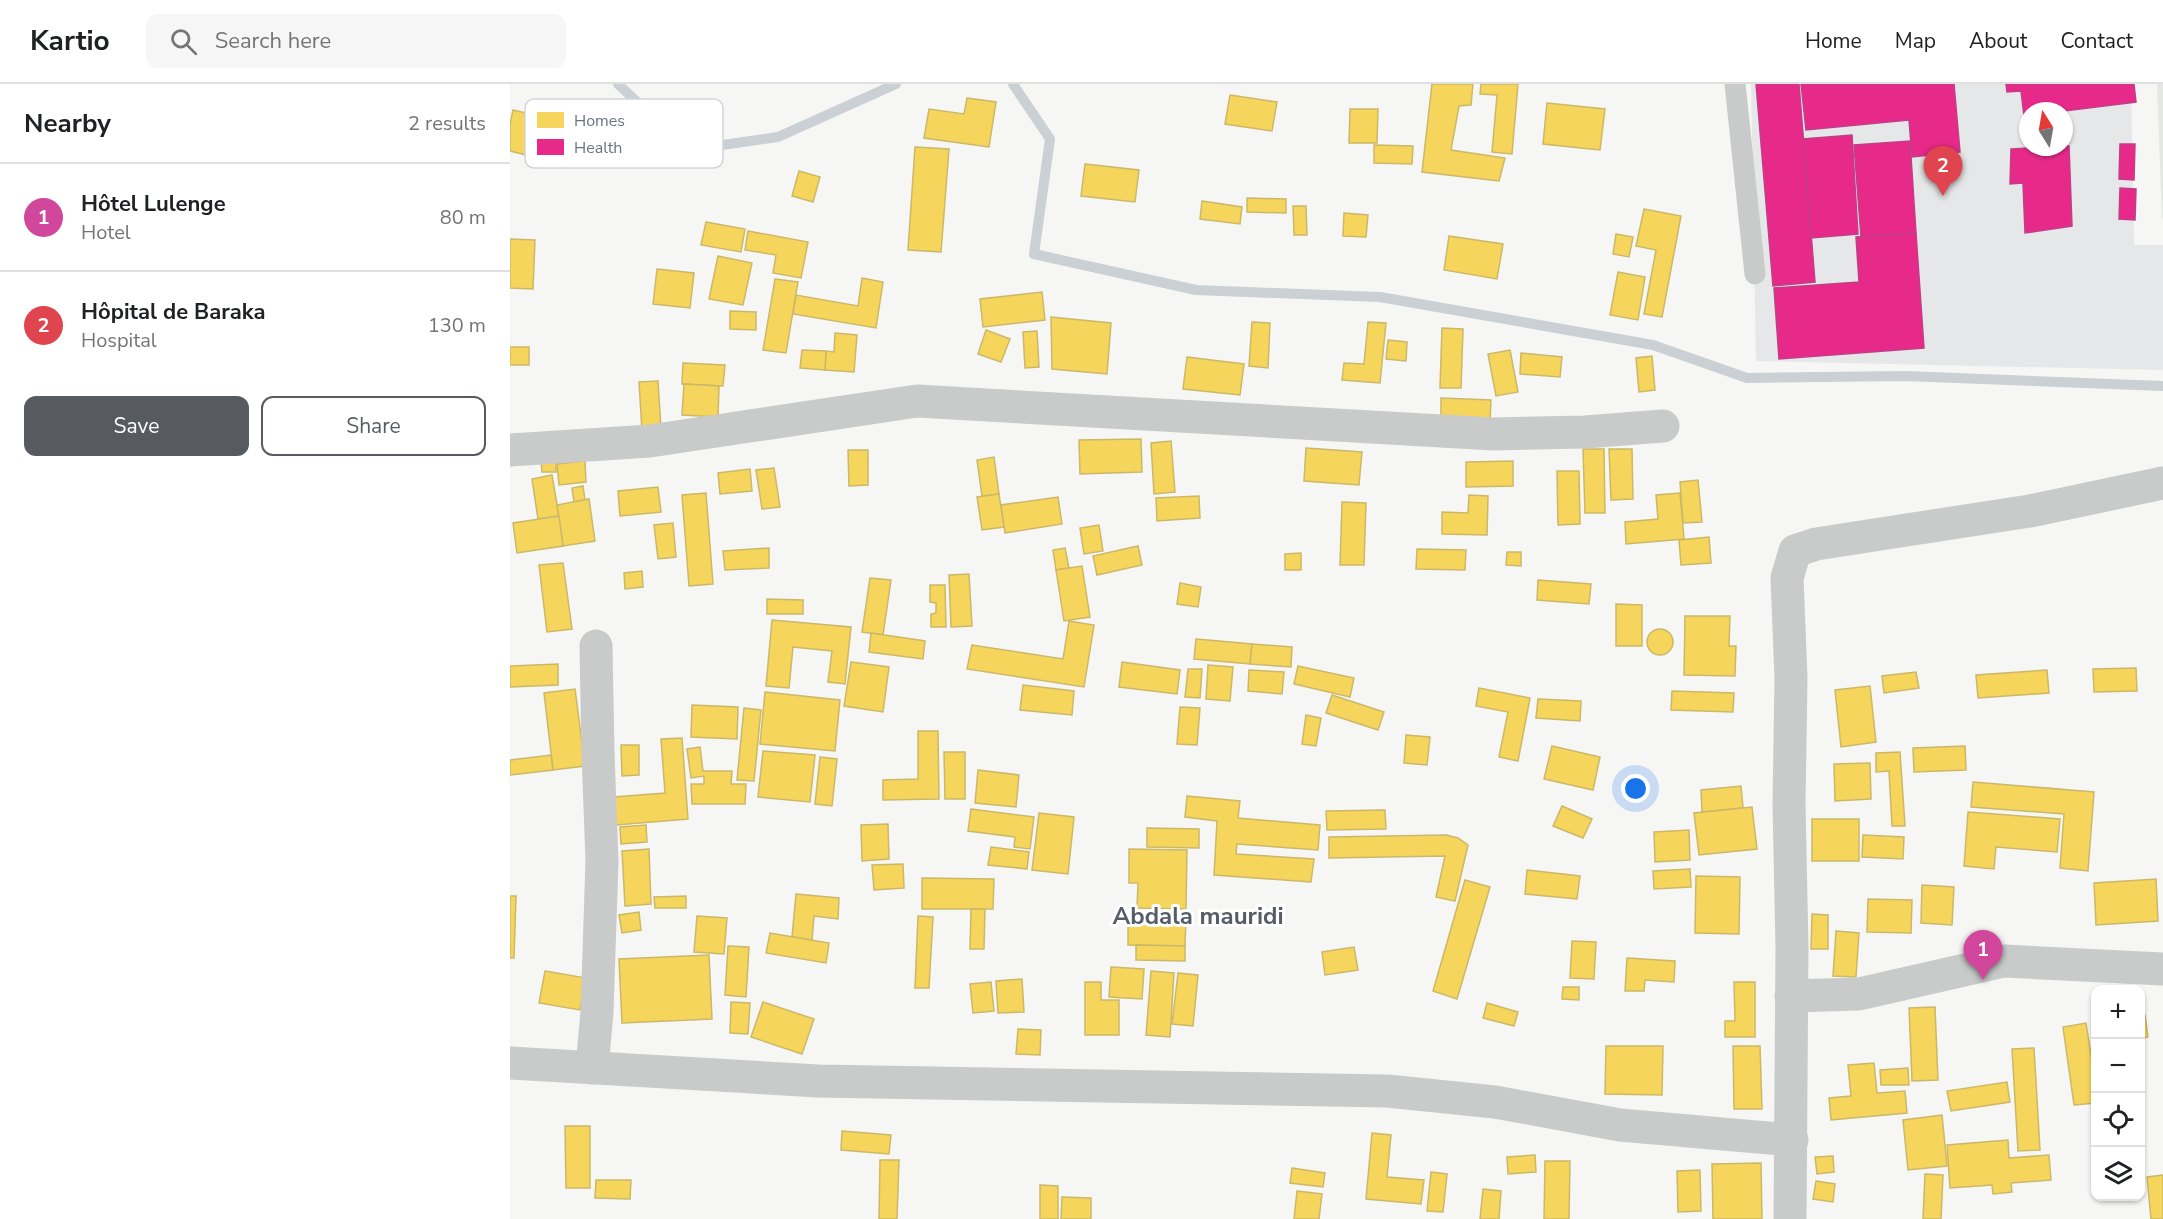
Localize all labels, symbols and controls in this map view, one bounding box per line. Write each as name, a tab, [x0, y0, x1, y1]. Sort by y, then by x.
search box	[146, 14, 566, 68]
text: Kartio	[30, 22, 110, 60]
icon: search	[167, 25, 200, 58]
text: Search here	[215, 26, 331, 56]
text: Home	[1805, 27, 1862, 55]
text: Map	[1895, 27, 1936, 55]
text: About	[1969, 27, 2027, 55]
text: Contact	[2060, 27, 2133, 55]
legend	[525, 99, 723, 168]
north arrow	[2019, 102, 2073, 156]
text: Nearby	[24, 106, 111, 141]
text: 2 results	[408, 110, 486, 137]
text: Homes	[574, 110, 625, 132]
text: Health	[574, 137, 622, 159]
pin: 2	[1924, 147, 1962, 196]
text: Hôtel Lulenge	[81, 189, 226, 219]
text: 1	[38, 204, 50, 231]
text: 80 m	[440, 204, 486, 231]
text: Hotel	[81, 219, 131, 246]
text: Hôpital de Baraka	[81, 297, 265, 327]
text: 2	[38, 312, 50, 339]
text: 130 m	[428, 312, 486, 339]
text: Hospital	[81, 327, 157, 354]
button: Save	[24, 396, 249, 456]
button: Share	[261, 396, 486, 456]
your location	[1621, 774, 1650, 803]
district label: Abdala mauridi	[1112, 900, 1284, 932]
pin: 1	[1964, 930, 2002, 980]
map controls	[2091, 985, 2145, 1201]
button: +	[2091, 985, 2145, 1039]
button: −	[2091, 1039, 2145, 1093]
button: locate	[2091, 1093, 2145, 1147]
button: layers	[2091, 1147, 2145, 1201]

